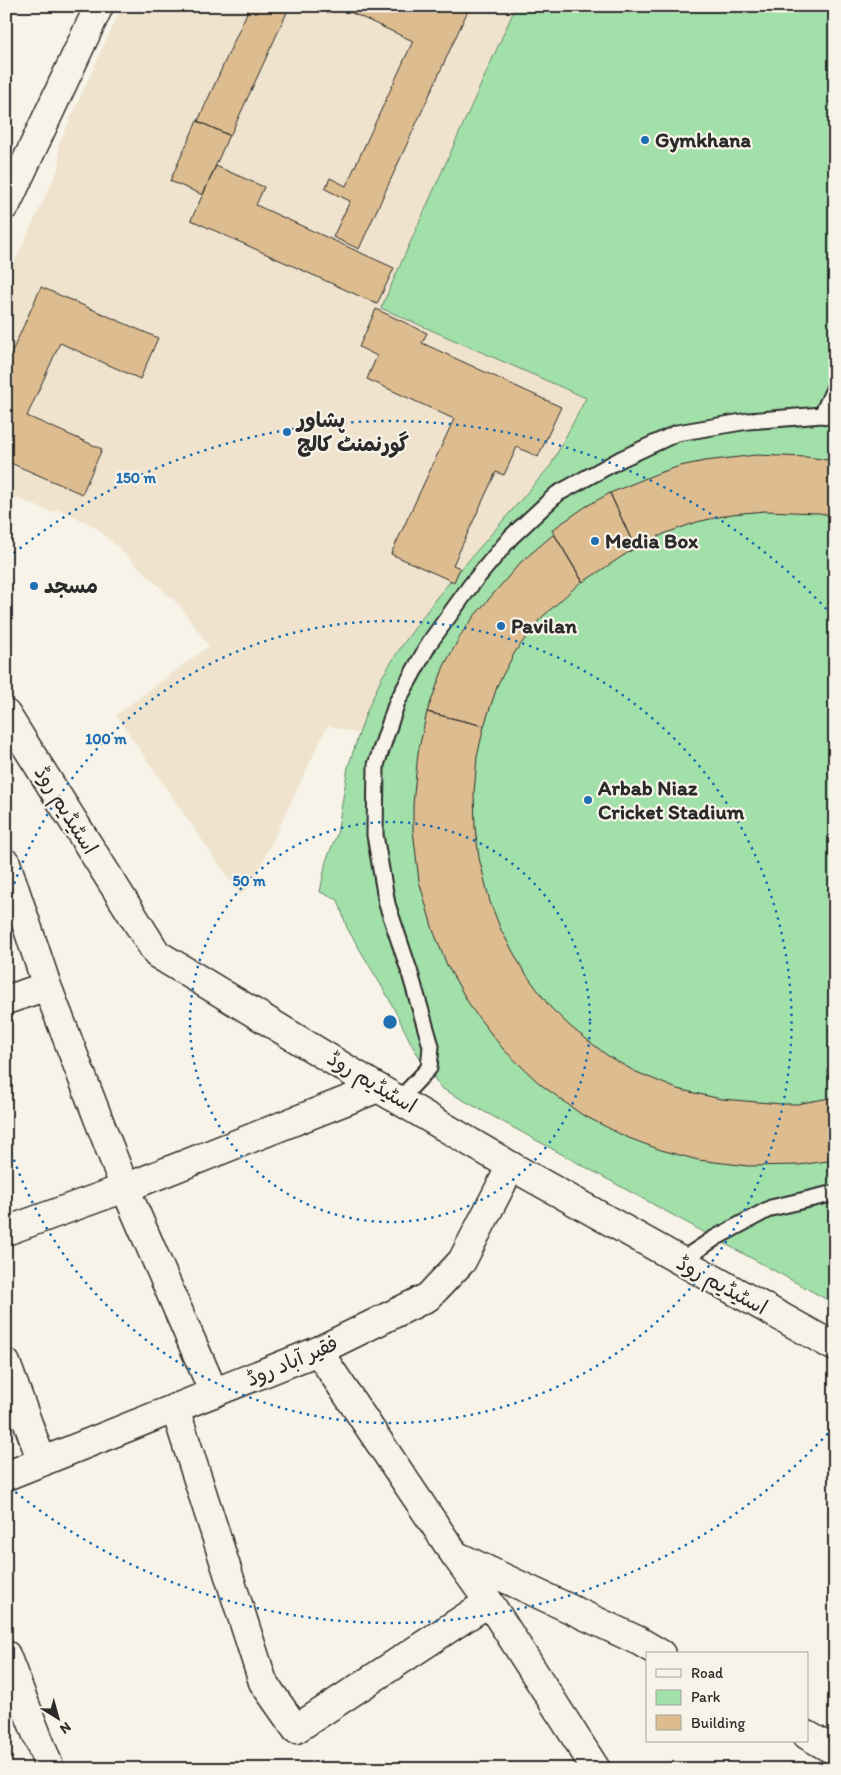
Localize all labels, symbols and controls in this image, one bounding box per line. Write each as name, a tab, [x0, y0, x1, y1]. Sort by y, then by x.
place label: Gymkhana	[655, 127, 752, 153]
marker: Gymkhana	[639, 134, 651, 146]
place label: پشاور گورنمنٹ کالج	[295, 407, 410, 458]
marker: پشاور گورنمنٹ کالج	[281, 426, 293, 438]
text: 150 m	[116, 469, 156, 487]
place label: Media Box	[605, 528, 698, 553]
marker: Media Box	[589, 535, 601, 547]
place label: مسجد	[44, 573, 98, 598]
marker: مسجد	[28, 580, 40, 592]
place label: Pavilan	[511, 613, 577, 638]
marker: Pavilan	[495, 620, 507, 632]
text: 100 m	[85, 730, 127, 748]
street label: اسٹیڈیم روڈ	[26, 761, 103, 861]
place label: Arbab Niaz Cricket Stadium	[597, 775, 745, 824]
marker: Arbab Niaz Cricket Stadium	[582, 794, 594, 806]
text: 50 m	[232, 872, 266, 890]
centre of rings	[381, 1013, 399, 1031]
street label: اسٹیڈیم روڈ	[321, 1045, 421, 1121]
street label: اسٹیڈیم روڈ	[671, 1249, 772, 1323]
street label: فقیر آباد روڈ	[242, 1330, 342, 1392]
legend	[646, 1652, 808, 1742]
text: Road	[691, 1664, 724, 1682]
text: Park	[691, 1688, 721, 1706]
north arrow	[32, 1692, 82, 1742]
text: Building	[691, 1714, 745, 1732]
text: N	[57, 1718, 74, 1738]

